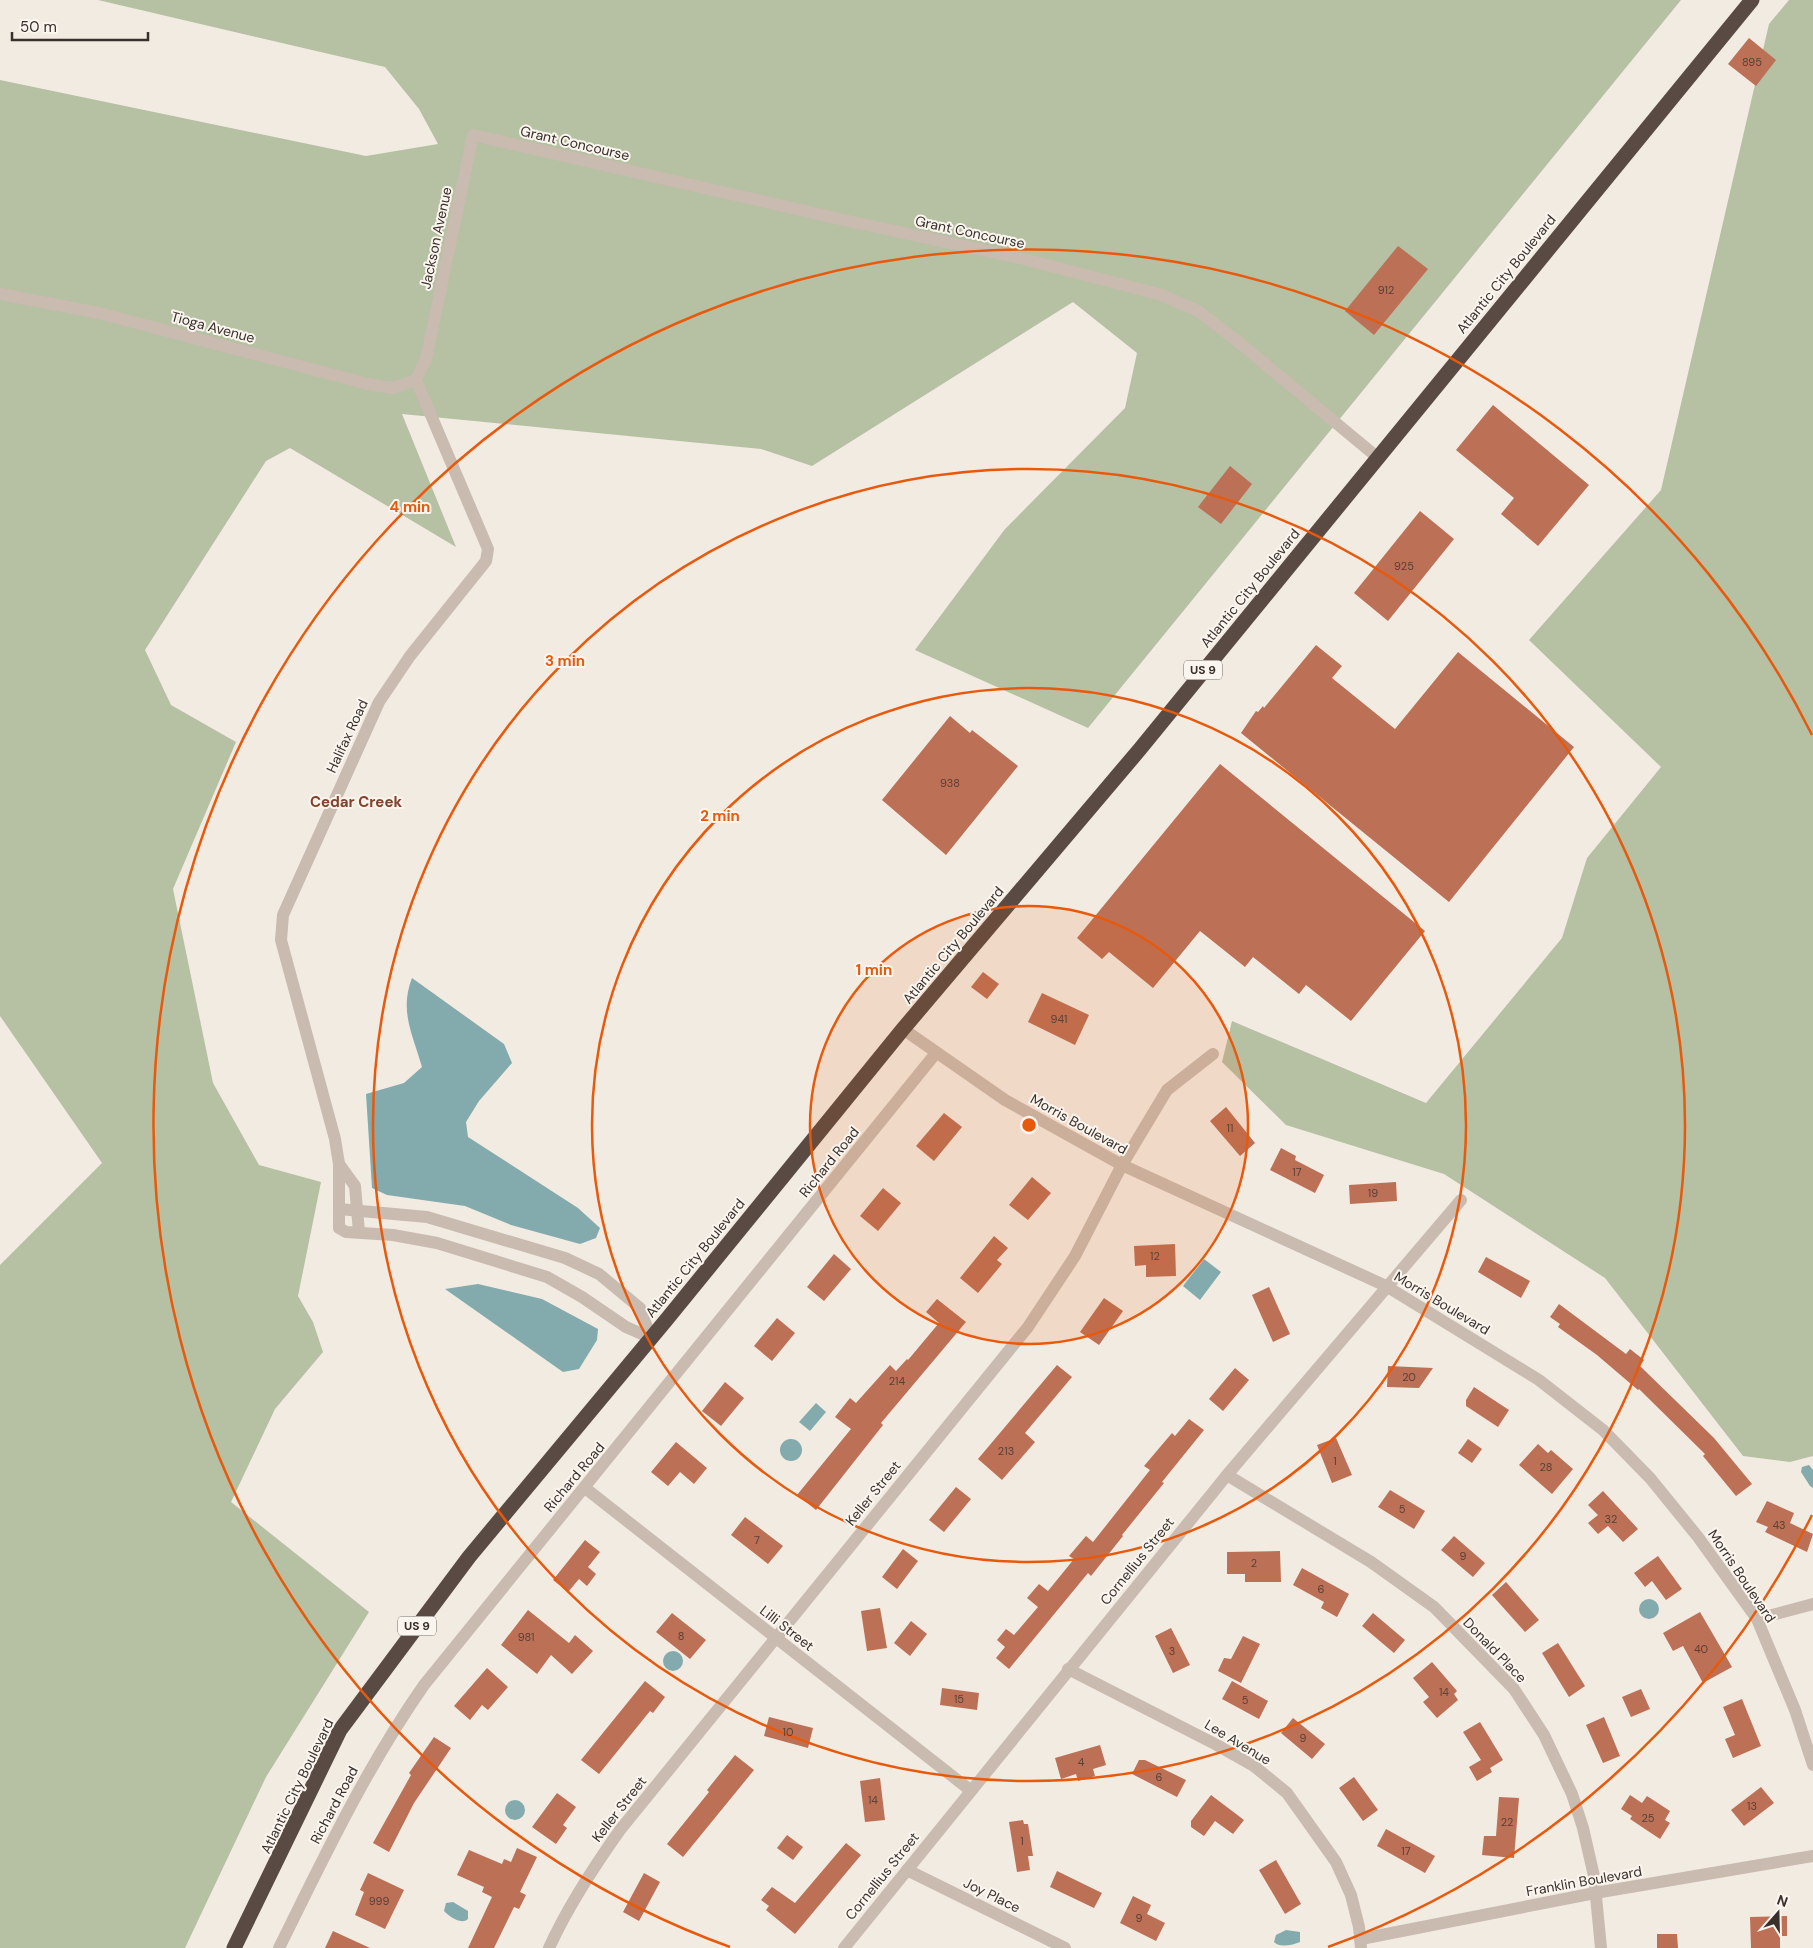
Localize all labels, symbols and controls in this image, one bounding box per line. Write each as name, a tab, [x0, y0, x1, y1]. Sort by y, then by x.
scale bar	[12, 10, 149, 42]
text: 50 m	[20, 17, 57, 37]
house number: 895	[1742, 55, 1762, 69]
street label: Grant Concourse	[519, 122, 631, 164]
street label: Jackson Avenue	[416, 185, 456, 291]
street label: Atlantic City Boulevard	[1452, 211, 1560, 337]
street label: Grant Concourse	[914, 212, 1026, 252]
house number: 912	[1378, 283, 1394, 297]
street label: Tioga Avenue	[169, 307, 257, 347]
text: 4 min	[390, 497, 430, 517]
street label: Atlantic City Boulevard	[1196, 525, 1304, 651]
house number: 925	[1394, 559, 1414, 573]
text: 3 min	[545, 651, 585, 671]
road number: US 9	[1184, 660, 1222, 680]
street label: Halifax Road	[322, 696, 372, 776]
house number: 938	[940, 776, 960, 790]
district label: Cedar Creek	[310, 792, 402, 812]
text: 2 min	[700, 806, 740, 826]
street label: Atlantic City Boulevard	[899, 883, 1007, 1007]
text: 1 min	[856, 960, 892, 980]
house number: 941	[1050, 1012, 1068, 1026]
street label: Morris Boulevard	[1027, 1090, 1131, 1158]
centre of rings	[1020, 1116, 1038, 1134]
house number: 11	[1227, 1121, 1233, 1135]
street label: Richard Road	[795, 1123, 863, 1201]
house number: 17	[1292, 1165, 1302, 1179]
house number: 19	[1368, 1186, 1378, 1200]
street label: Atlantic City Boulevard	[641, 1195, 749, 1321]
house number: 12	[1150, 1249, 1160, 1263]
street label: Morris Boulevard	[1391, 1267, 1493, 1339]
house number: 20	[1402, 1370, 1416, 1384]
house number: 214	[889, 1374, 906, 1388]
street label: Richard Road	[540, 1439, 608, 1515]
house number: 213	[998, 1444, 1014, 1458]
house number: 1	[1333, 1454, 1337, 1468]
street label: Keller Street	[841, 1457, 905, 1529]
house number: 28	[1540, 1460, 1552, 1474]
house number: 5	[1399, 1502, 1406, 1516]
house number: 32	[1605, 1512, 1617, 1526]
street label: Cornellius Street	[1096, 1514, 1178, 1608]
house number: 43	[1772, 1518, 1786, 1532]
street label: Morris Boulevard	[1704, 1526, 1780, 1626]
house number: 7	[754, 1533, 760, 1547]
house number: 9	[1460, 1549, 1467, 1563]
house number: 2	[1251, 1556, 1257, 1570]
house number: 6	[1318, 1582, 1325, 1596]
street label: Lilli Street	[756, 1601, 818, 1655]
street label: Donald Place	[1459, 1614, 1531, 1687]
road number: US 9	[398, 1616, 436, 1635]
house number: 8	[678, 1629, 684, 1643]
house number: 981	[518, 1630, 534, 1644]
house number: 40	[1694, 1642, 1708, 1656]
house number: 3	[1169, 1644, 1175, 1658]
house number: 14	[1439, 1685, 1449, 1699]
house number: 15	[954, 1692, 964, 1706]
house number: 5	[1242, 1693, 1249, 1707]
street label: Lee Avenue	[1202, 1715, 1275, 1769]
street label: Atlantic City Boulevard	[257, 1716, 337, 1856]
house number: 10	[783, 1725, 793, 1739]
house number: 9	[1300, 1731, 1307, 1745]
house number: 4	[1078, 1755, 1085, 1769]
street label: Richard Road	[306, 1763, 362, 1847]
house number: 6	[1156, 1770, 1163, 1784]
street label: Keller Street	[588, 1773, 650, 1845]
house number: 14	[868, 1793, 878, 1807]
house number: 13	[1747, 1799, 1757, 1813]
house number: 25	[1641, 1811, 1655, 1825]
house number: 22	[1501, 1815, 1513, 1829]
street label: Cornellius Street	[841, 1829, 923, 1923]
house number: 1	[1020, 1834, 1024, 1848]
house number: 17	[1401, 1844, 1411, 1858]
street label: Franklin Boulevard	[1525, 1862, 1643, 1900]
street label: Joy Place	[961, 1874, 1023, 1916]
north arrow	[1753, 1888, 1803, 1938]
text: N	[1775, 1891, 1790, 1911]
house number: 999	[369, 1894, 389, 1908]
house number: 9	[1136, 1911, 1143, 1925]

